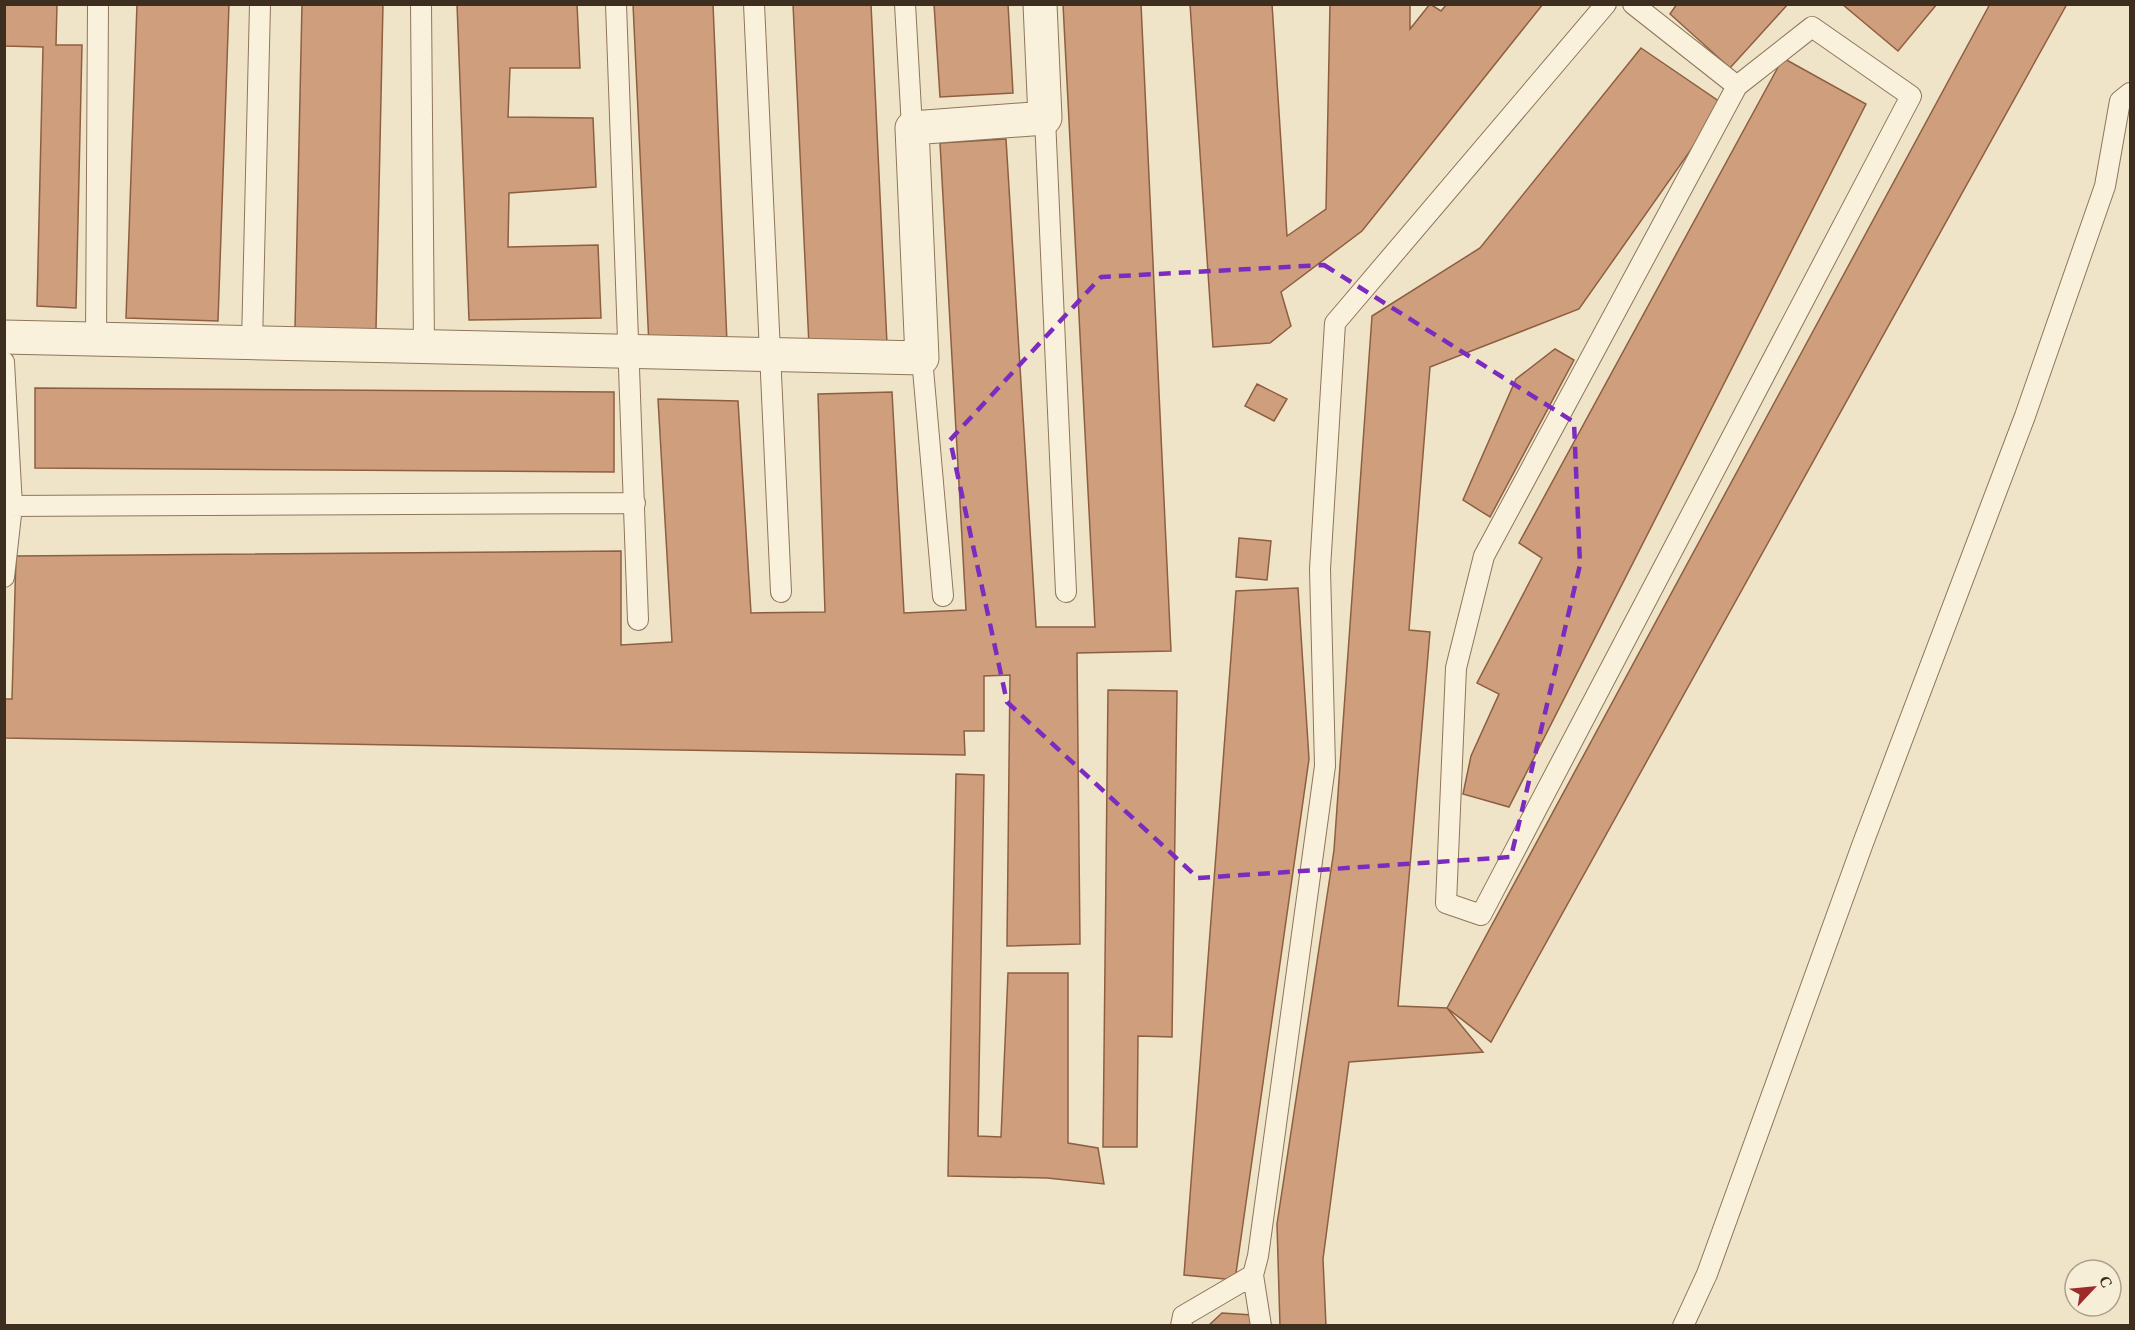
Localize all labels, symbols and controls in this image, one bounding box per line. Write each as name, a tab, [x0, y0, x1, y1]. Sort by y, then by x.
north arrow	[2063, 1258, 2123, 1318]
text: С	[2092, 1271, 2119, 1292]

